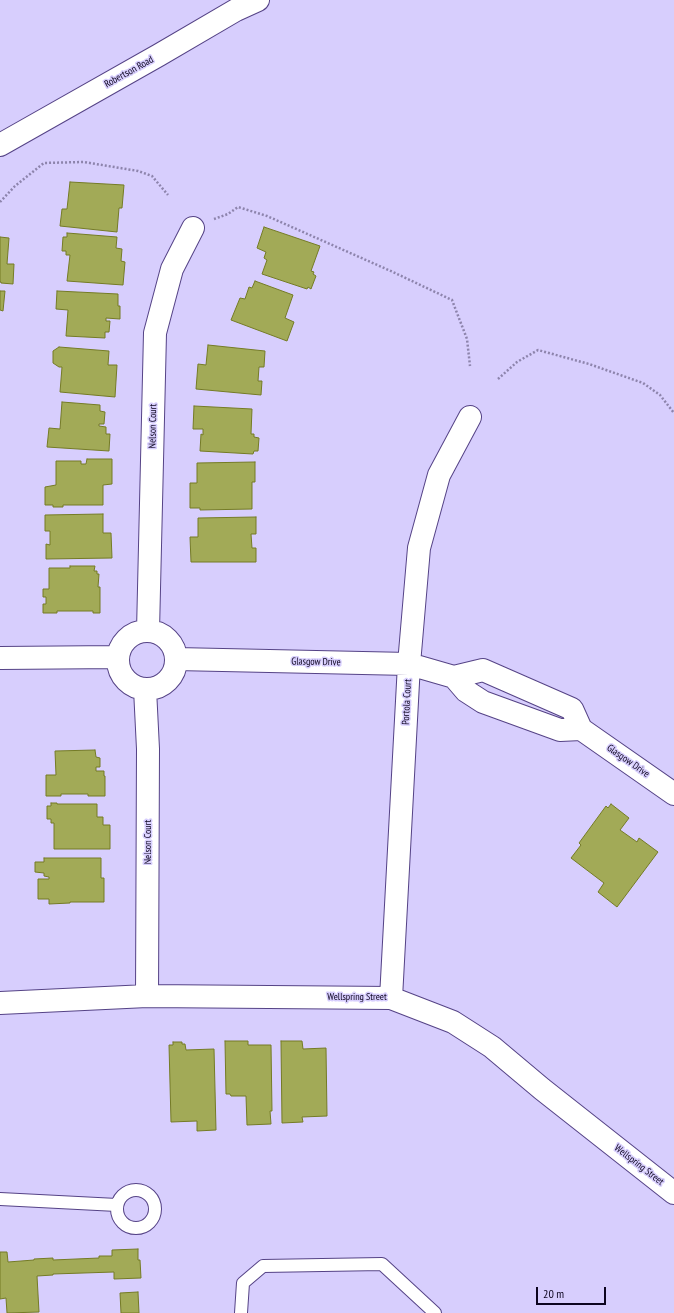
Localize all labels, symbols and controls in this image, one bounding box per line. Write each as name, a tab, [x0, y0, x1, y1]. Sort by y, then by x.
street label: Robertson Road	[102, 54, 156, 90]
street label: Nelson Court	[147, 404, 159, 448]
street label: Glasgow Drive	[291, 656, 341, 668]
street label: Portola Court	[400, 679, 414, 725]
street label: Glasgow Drive	[604, 742, 652, 780]
street label: Nelson Court	[142, 820, 154, 864]
street label: Wellspring Street	[327, 991, 387, 1003]
street label: Wellspring Street	[612, 1142, 666, 1188]
scale bar	[538, 1279, 608, 1305]
text: 20 m	[543, 1286, 564, 1301]

